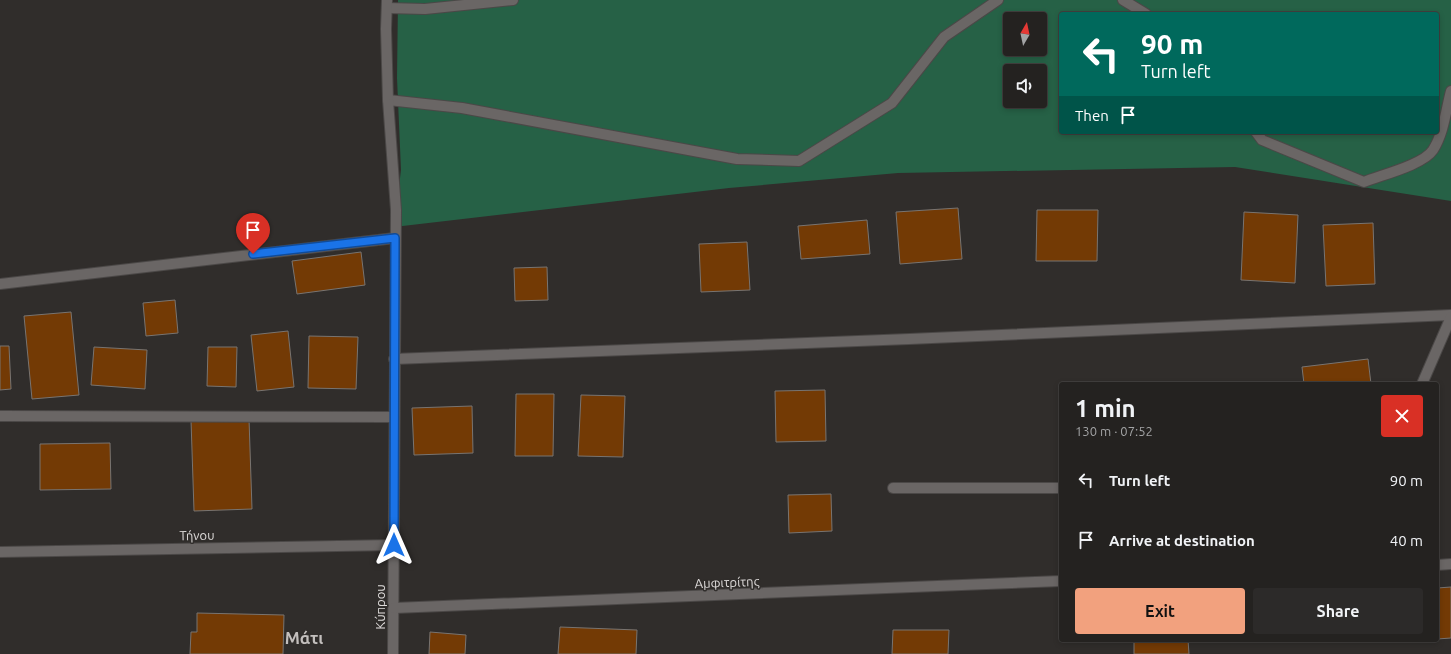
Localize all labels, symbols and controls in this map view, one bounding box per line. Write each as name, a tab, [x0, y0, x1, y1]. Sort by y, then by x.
north arrow	[1003, 12, 1047, 56]
map controls	[1003, 12, 1047, 108]
icon: left	[1075, 28, 1127, 80]
text: 90 m	[1141, 28, 1203, 59]
text: Turn left	[1141, 61, 1211, 81]
button: sound	[1003, 64, 1047, 108]
icon: arrive	[1117, 104, 1139, 126]
text: Then	[1075, 107, 1109, 124]
pin	[236, 213, 270, 254]
icon: arrive	[242, 219, 264, 241]
text: 1 min	[1075, 395, 1136, 422]
button: close	[1381, 395, 1423, 437]
text: 130 m · 07:52	[1075, 424, 1153, 438]
icon: left	[1075, 469, 1097, 491]
text: Turn left	[1109, 472, 1170, 489]
text: 90 m	[1390, 472, 1423, 489]
position arrow	[373, 524, 415, 566]
street label: Τήνου	[179, 528, 215, 542]
icon: arrive	[1075, 529, 1097, 551]
text: Arrive at destination	[1109, 532, 1255, 549]
text: 40 m	[1390, 532, 1423, 549]
street label: Αμφιτρίτης	[694, 574, 760, 591]
street label: Κύπρου	[373, 584, 387, 630]
button: Exit	[1075, 588, 1245, 634]
button: Share	[1253, 588, 1423, 634]
district label: Μάτι	[285, 628, 323, 647]

